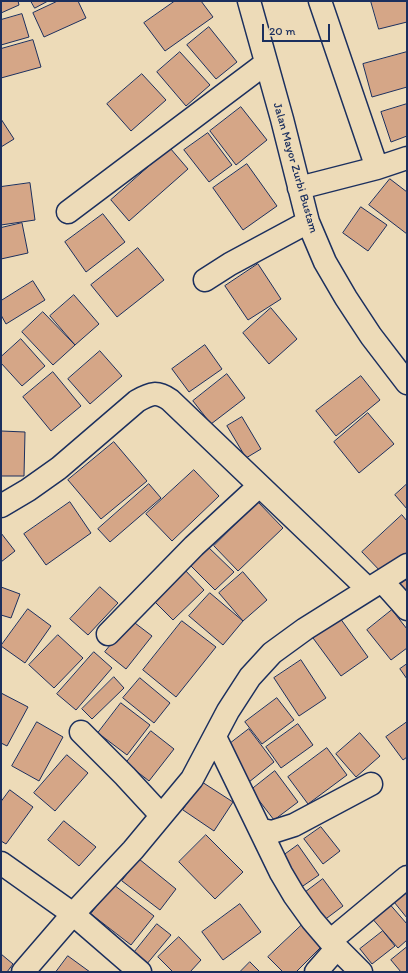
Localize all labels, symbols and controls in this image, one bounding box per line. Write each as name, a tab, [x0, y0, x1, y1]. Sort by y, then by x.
scale bar	[264, 16, 332, 42]
text: 20 m	[269, 24, 296, 38]
street label: Jalan Mayor Zurbi Bustam	[269, 101, 321, 235]

